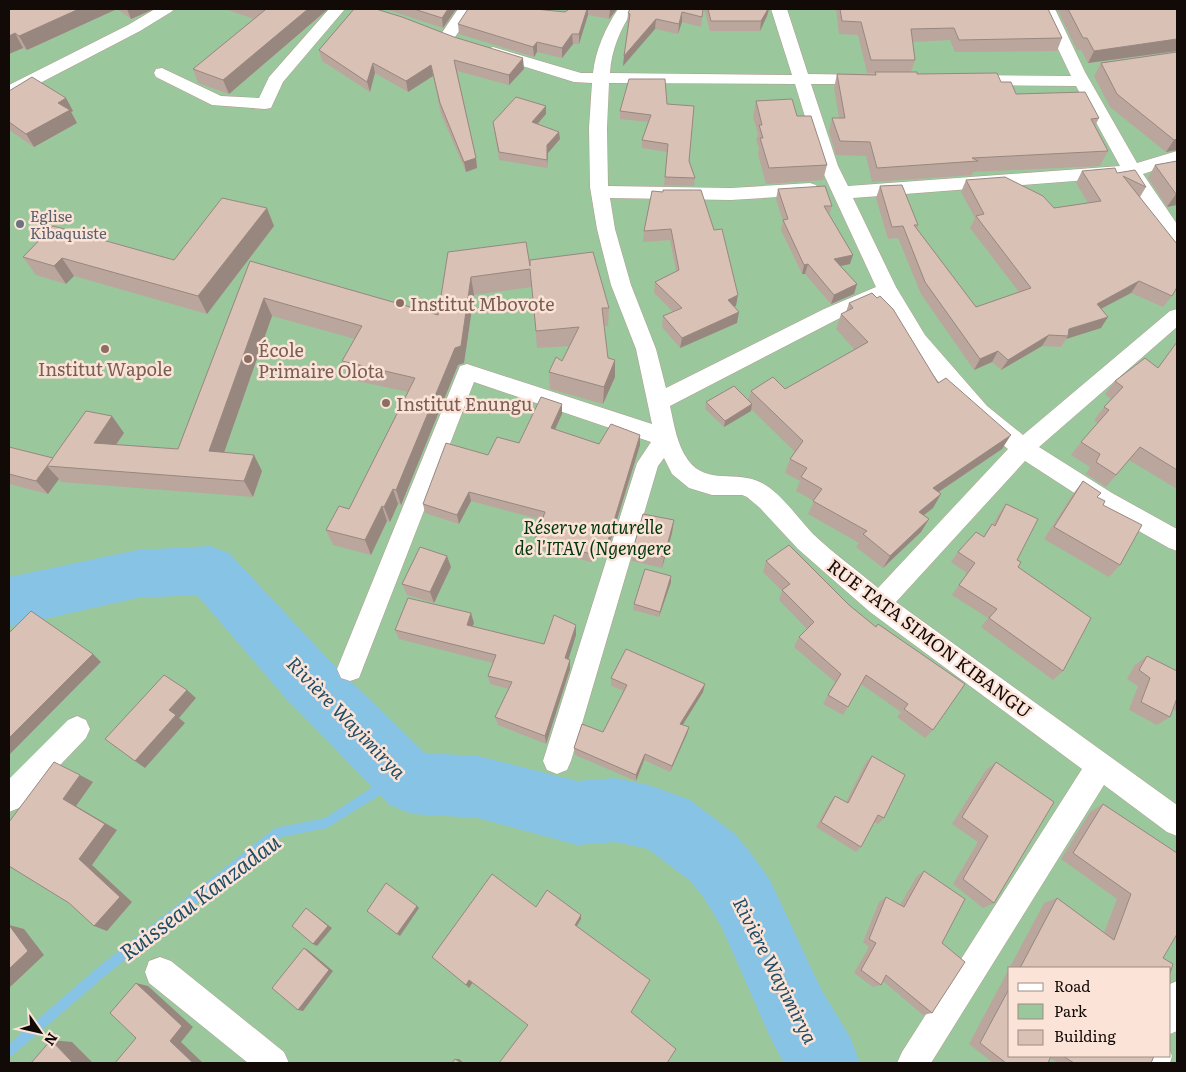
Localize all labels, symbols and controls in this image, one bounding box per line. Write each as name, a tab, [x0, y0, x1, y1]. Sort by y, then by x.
place label: Eglise Kibaquiste	[30, 204, 107, 244]
marker: Eglise Kibaquiste	[14, 218, 26, 230]
place label: Institut Mbovote	[410, 290, 555, 317]
marker: Institut Mbovote	[394, 297, 406, 309]
place label: École Primaire Olota	[258, 336, 384, 384]
marker: Institut Wapole	[99, 343, 111, 355]
marker: École Primaire Olota	[242, 353, 254, 365]
place label: Institut Wapole	[38, 355, 172, 382]
place label: Institut Enungu	[396, 390, 532, 417]
marker: Institut Enungu	[380, 397, 392, 409]
park label: Réserve naturelle de l'ITAV (Ngengere	[515, 513, 671, 561]
street label: RUE TATA SIMON KIBANGU	[822, 552, 1038, 724]
water label: Rivière Wayimirya	[281, 649, 413, 785]
water label: Ruisseau Kanzadau	[112, 825, 286, 967]
water label: Rivière Wayimirya	[727, 892, 825, 1048]
legend	[1008, 967, 1171, 1057]
text: Road	[1054, 974, 1090, 997]
text: Park	[1054, 999, 1088, 1022]
north arrow	[15, 1007, 65, 1057]
text: Building	[1054, 1024, 1116, 1047]
text: N	[40, 1029, 63, 1050]

